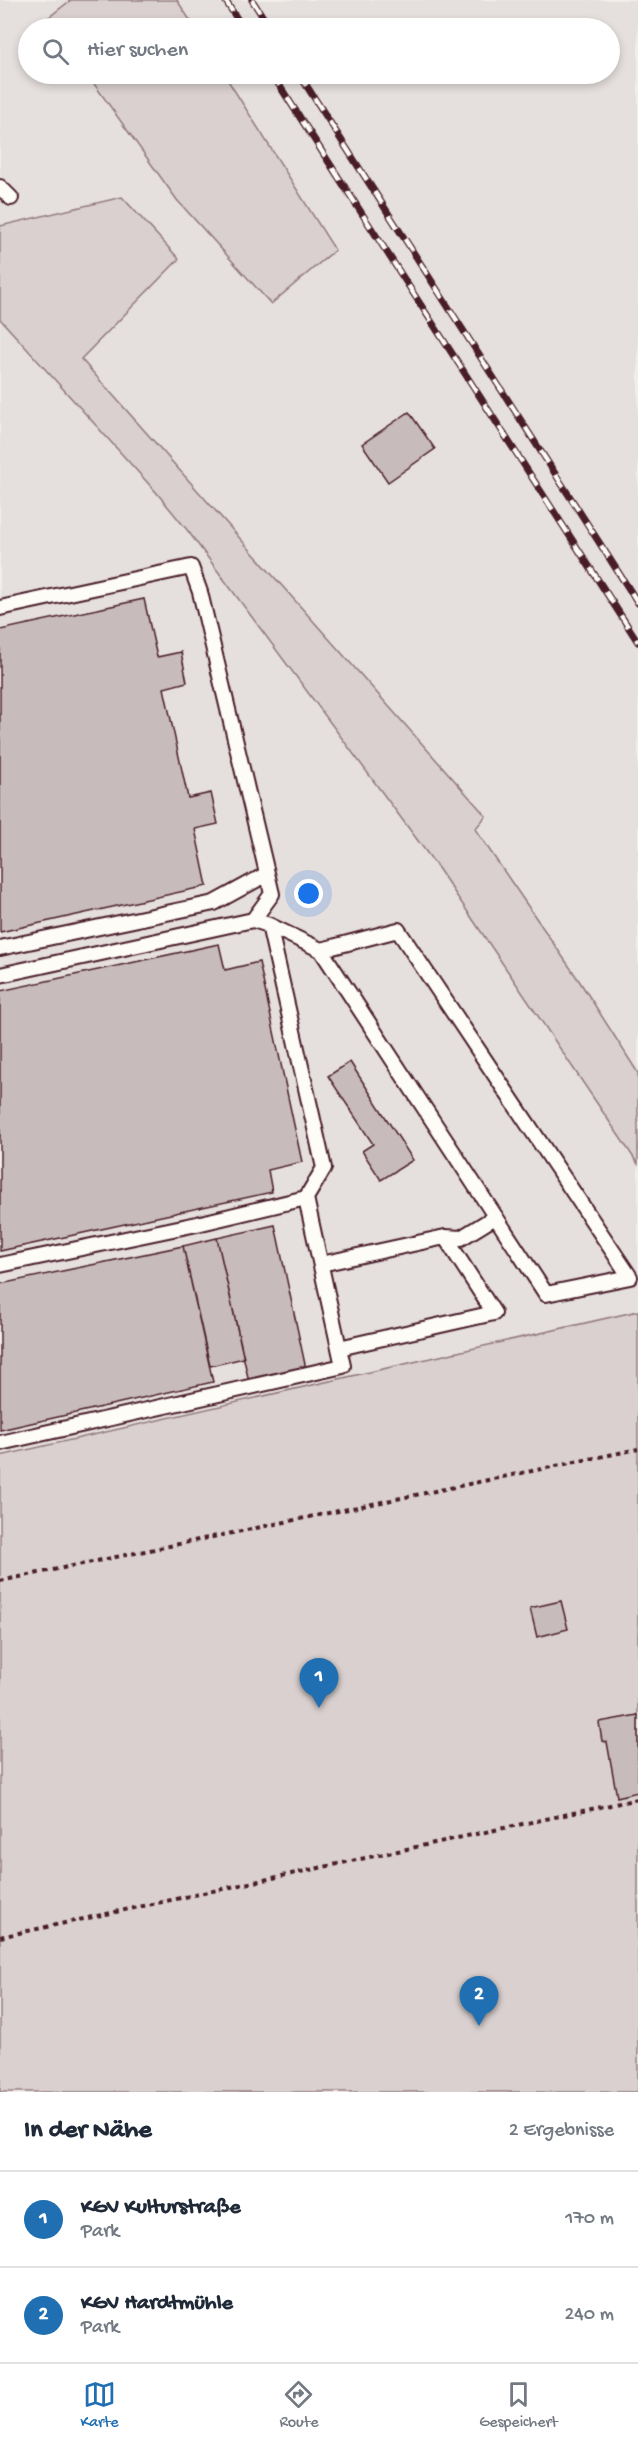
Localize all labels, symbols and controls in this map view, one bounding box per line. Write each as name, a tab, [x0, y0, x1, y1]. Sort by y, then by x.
search box	[18, 18, 620, 84]
icon: search	[39, 35, 72, 68]
text: Hier suchen	[87, 38, 188, 64]
your location	[294, 879, 323, 908]
pin: 1	[300, 1658, 338, 1708]
pin: 2	[460, 1976, 498, 2026]
text: In der Nähe	[24, 2116, 152, 2147]
text: 2 Ergebnisse	[509, 2120, 614, 2143]
text: KGV Kulturstraße	[81, 2195, 241, 2221]
text: 1	[39, 2208, 48, 2231]
text: 170 m	[565, 2208, 614, 2231]
text: Park	[81, 2221, 119, 2244]
text: KGV Hardtmühle	[81, 2291, 233, 2317]
text: 2	[39, 2304, 48, 2327]
text: 240 m	[564, 2304, 614, 2327]
text: Park	[81, 2317, 119, 2340]
tab: Karte	[80, 2378, 119, 2433]
tab: Route	[279, 2378, 318, 2433]
tab: Gespeichert	[479, 2378, 558, 2433]

